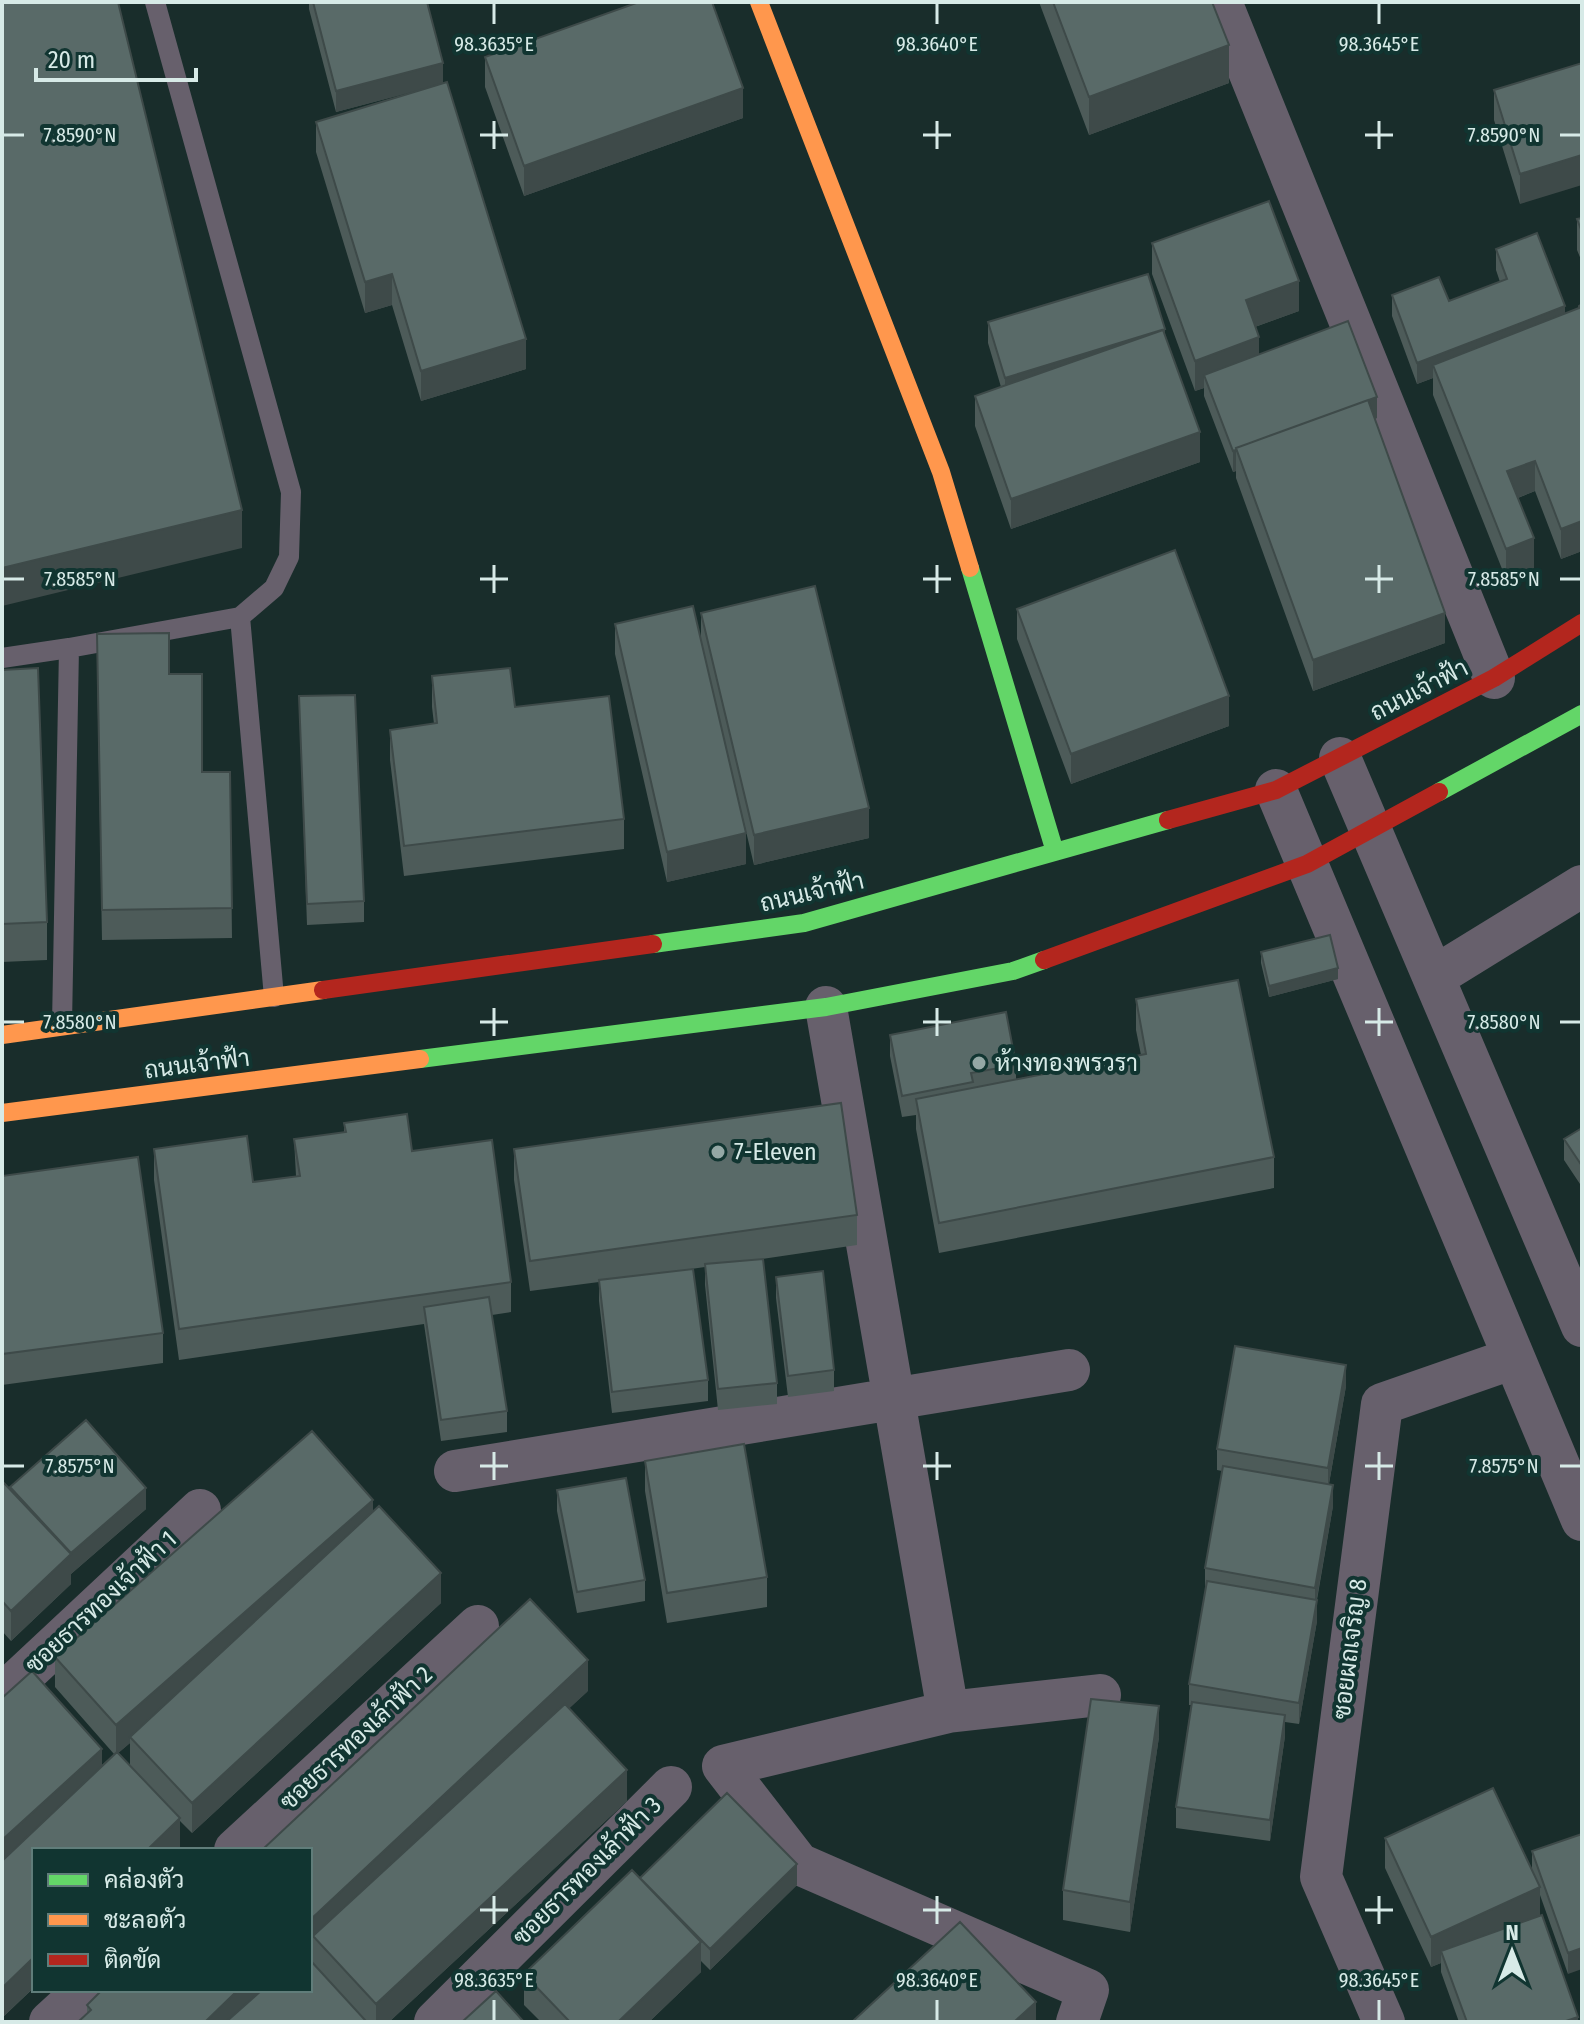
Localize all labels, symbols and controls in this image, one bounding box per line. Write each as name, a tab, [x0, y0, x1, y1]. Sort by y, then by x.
scale bar	[36, 32, 196, 82]
text: 98.3635°E	[454, 32, 534, 56]
text: 98.3640°E	[896, 32, 978, 56]
text: 98.3645°E	[1339, 32, 1419, 56]
text: 20 m	[48, 46, 95, 74]
text: 7.8590°N	[44, 123, 116, 147]
text: 7.8590°N	[1468, 123, 1540, 147]
text: 7.8585°N	[44, 567, 116, 591]
text: 7.8585°N	[1468, 567, 1540, 591]
street label: ถนนเจ้าฟ้า	[1365, 653, 1473, 727]
street label: ถนนเจ้าฟ้า	[757, 865, 867, 918]
text: 7.8580°N	[43, 1010, 117, 1034]
text: 7.8580°N	[1467, 1010, 1541, 1034]
street label: ถนนเจ้าฟ้า	[143, 1043, 251, 1084]
place label: ห้างทองพรวรา	[995, 1048, 1138, 1077]
marker: ห้างทองพรวรา	[970, 1054, 988, 1072]
place label: 7-Eleven	[734, 1138, 817, 1166]
marker: 7-Eleven	[709, 1143, 727, 1161]
text: 7.8575°N	[45, 1454, 115, 1478]
text: 7.8575°N	[1469, 1454, 1539, 1478]
street label: ซอยธารทองเจ้าฟ้า 1	[19, 1524, 182, 1679]
street label: ซอยผถเจริญ 8	[1327, 1577, 1373, 1721]
street label: ซอยธารทองเล้าฟ้า 2	[273, 1660, 438, 1816]
street label: ซอยธารทองเล้าฟ้า 3	[506, 1790, 667, 1951]
legend	[32, 1848, 312, 1992]
text: คล่องตัว	[104, 1866, 184, 1894]
text: ชะลอตัว	[104, 1906, 186, 1934]
north arrow	[1472, 1912, 1552, 1992]
text: N	[1505, 1919, 1519, 1946]
text: ติดขัด	[104, 1946, 161, 1974]
text: 98.3635°E	[454, 1968, 534, 1992]
text: 98.3640°E	[896, 1968, 978, 1992]
text: 98.3645°E	[1339, 1968, 1419, 1992]

